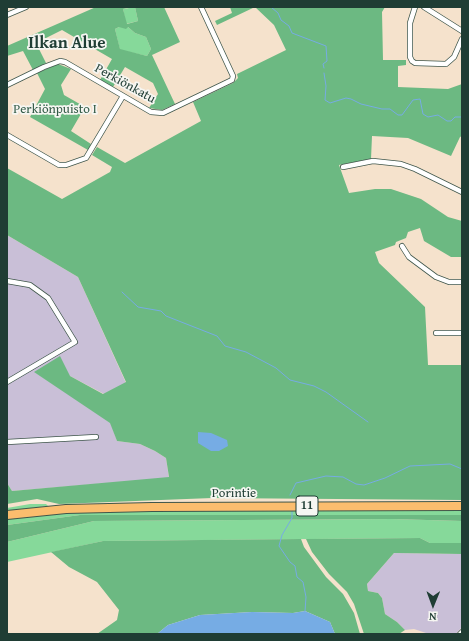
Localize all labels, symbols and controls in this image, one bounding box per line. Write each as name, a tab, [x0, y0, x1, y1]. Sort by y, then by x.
district label: Ilkan Alue	[28, 34, 106, 54]
street label: Perkiönkatu	[92, 61, 158, 107]
park label: Perkiönpuisto I	[13, 102, 97, 118]
street label: Porintie	[212, 486, 256, 502]
road number: 11	[296, 496, 318, 516]
north arrow	[413, 585, 453, 625]
text: N	[429, 609, 437, 625]

